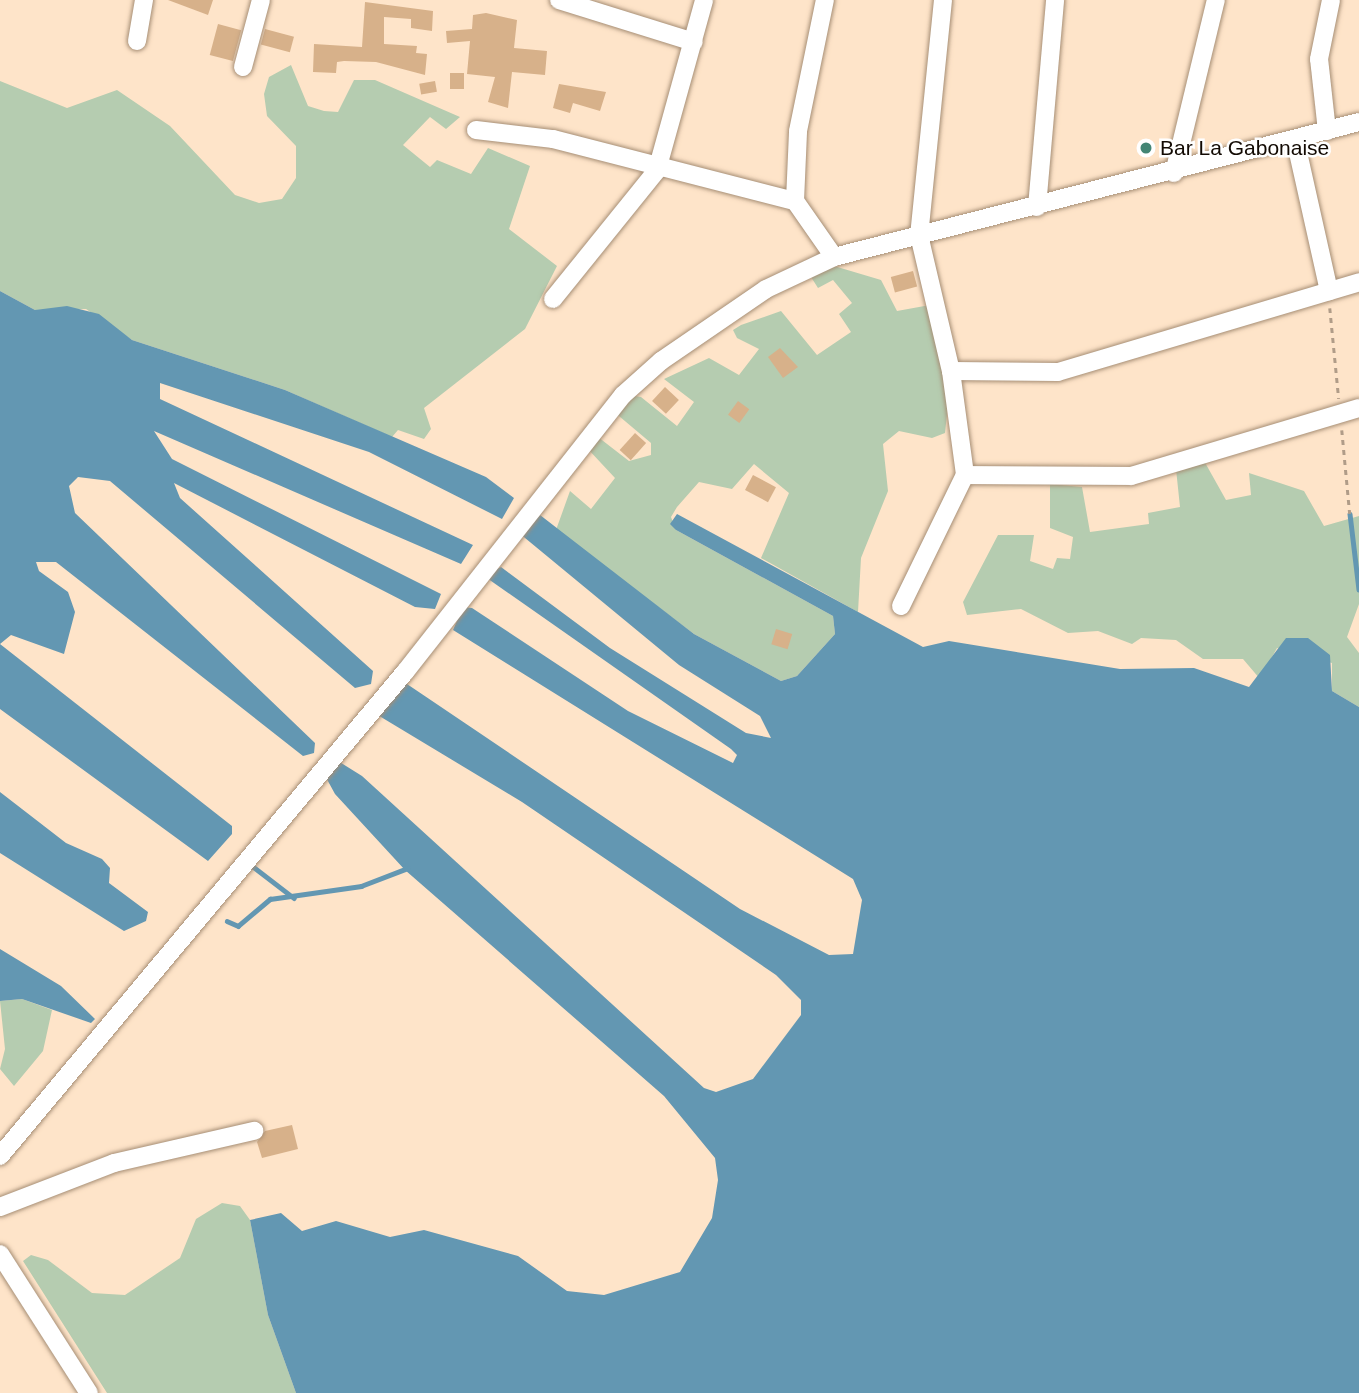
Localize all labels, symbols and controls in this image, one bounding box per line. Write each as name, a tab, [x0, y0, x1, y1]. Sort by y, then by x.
place label: Bar La Gabonaise	[1160, 135, 1329, 161]
marker: Bar La Gabonaise	[1138, 140, 1154, 156]

